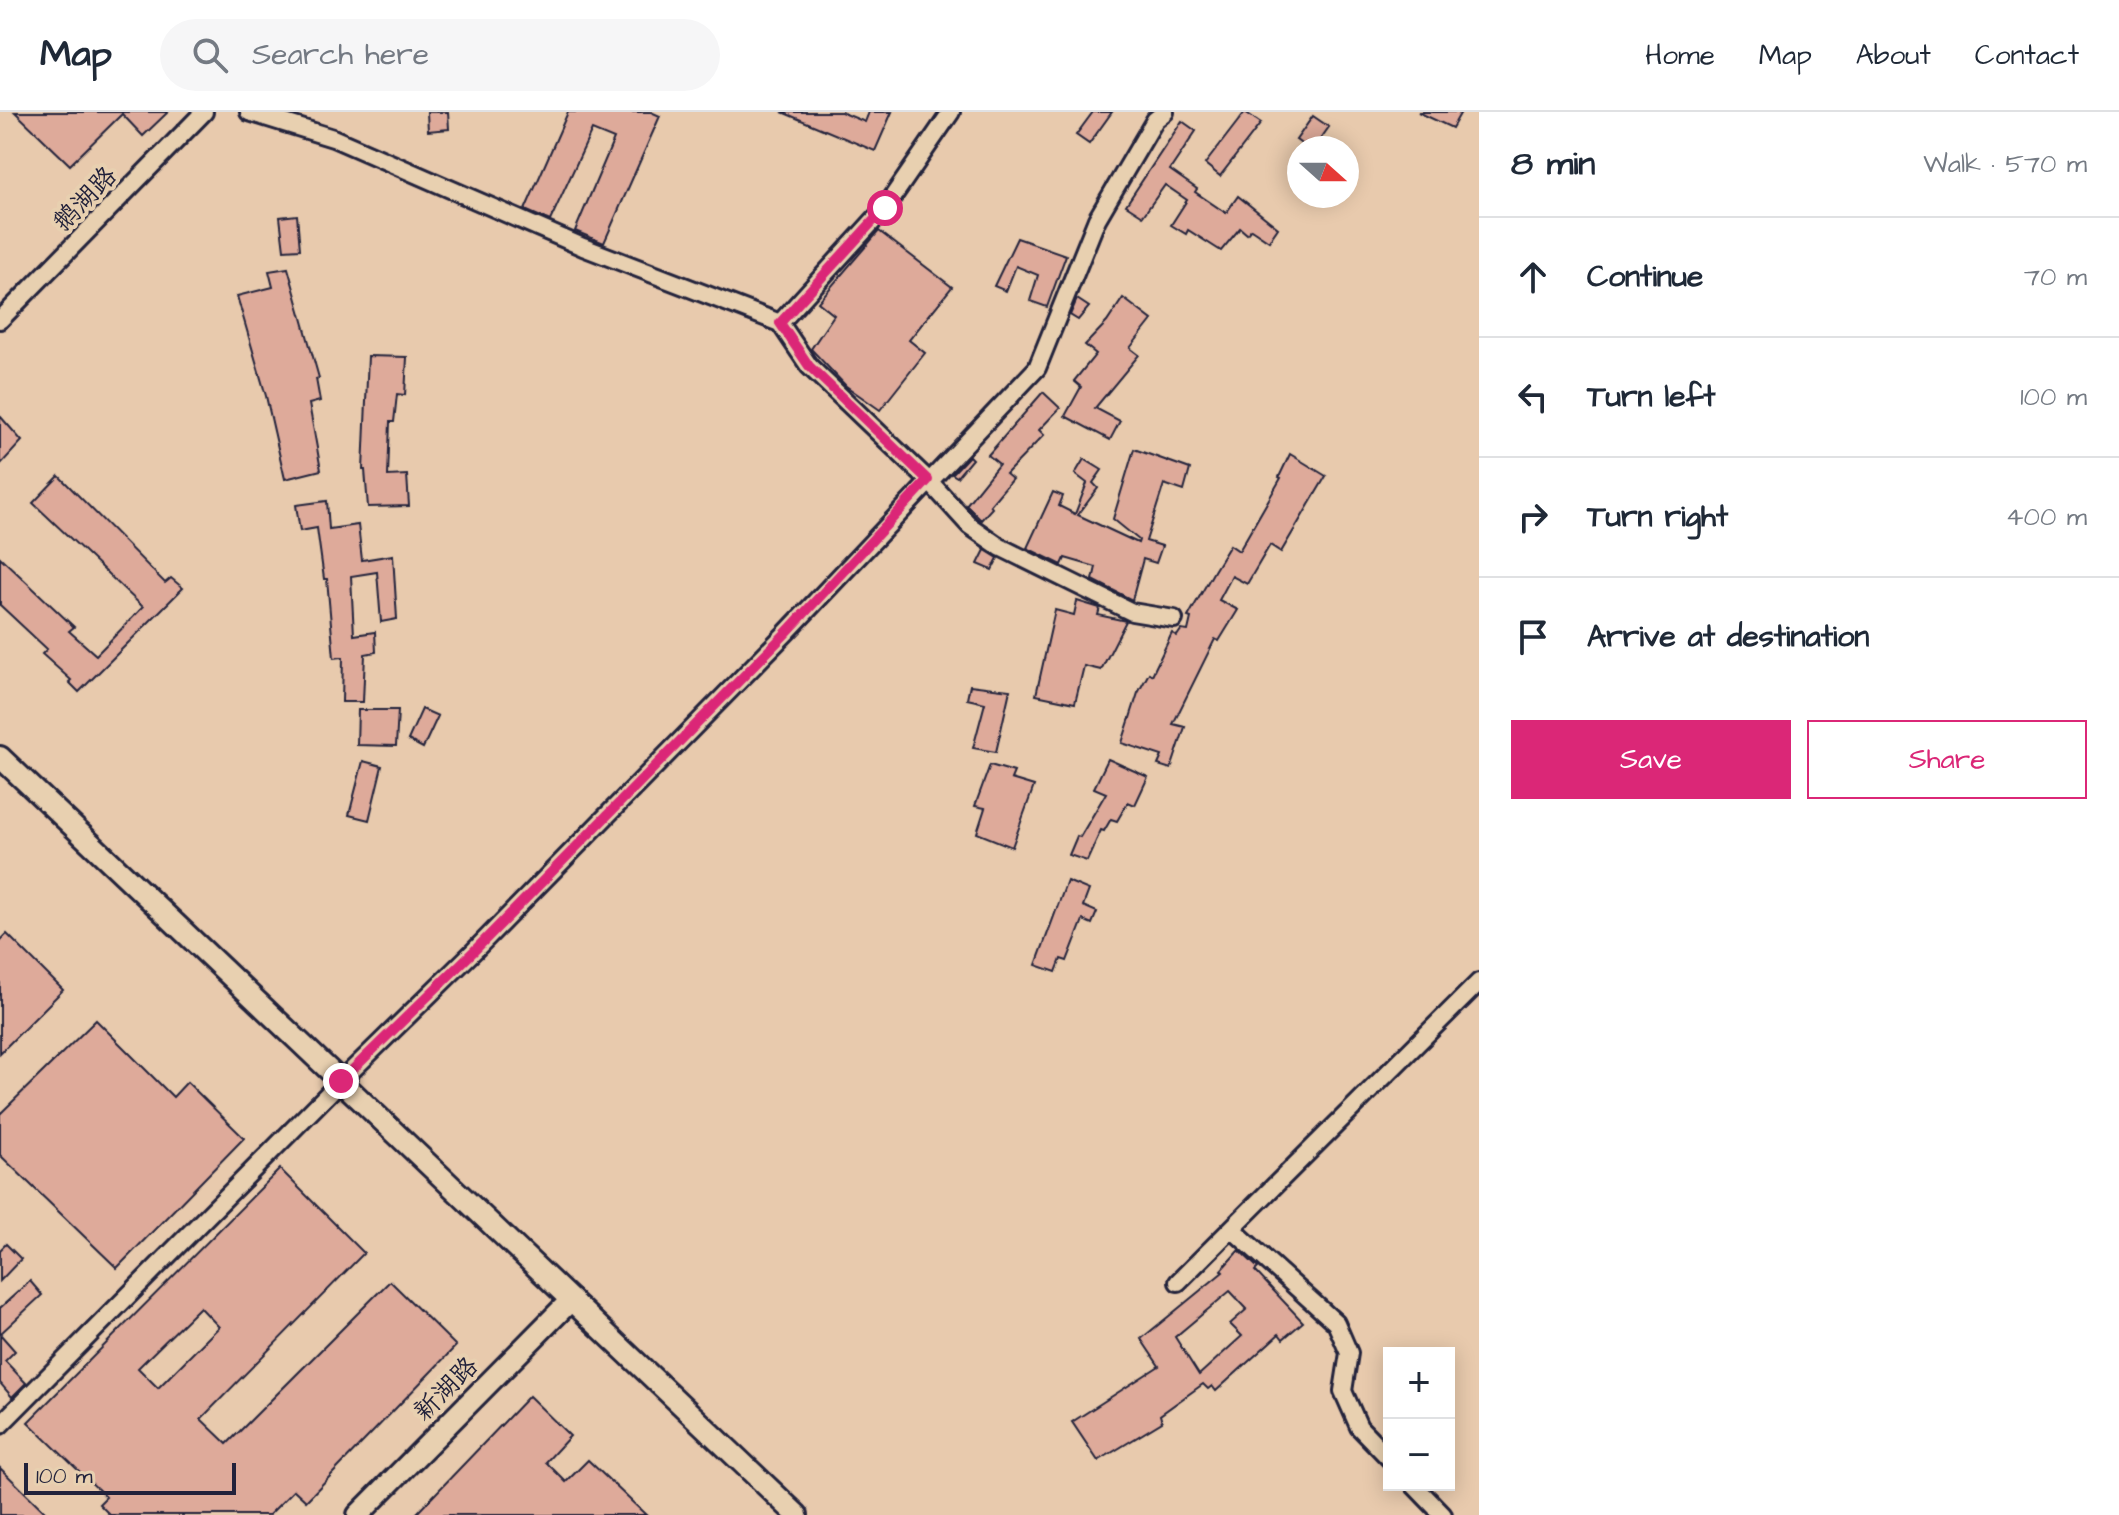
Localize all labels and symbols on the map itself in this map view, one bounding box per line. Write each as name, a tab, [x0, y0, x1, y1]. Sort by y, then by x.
north arrow	[1287, 136, 1359, 208]
street label: 鹅湖路	[45, 158, 125, 240]
route start	[867, 190, 903, 226]
route end	[323, 1063, 359, 1099]
street label: 新湖路	[406, 1349, 486, 1429]
scale bar	[24, 1459, 236, 1495]

